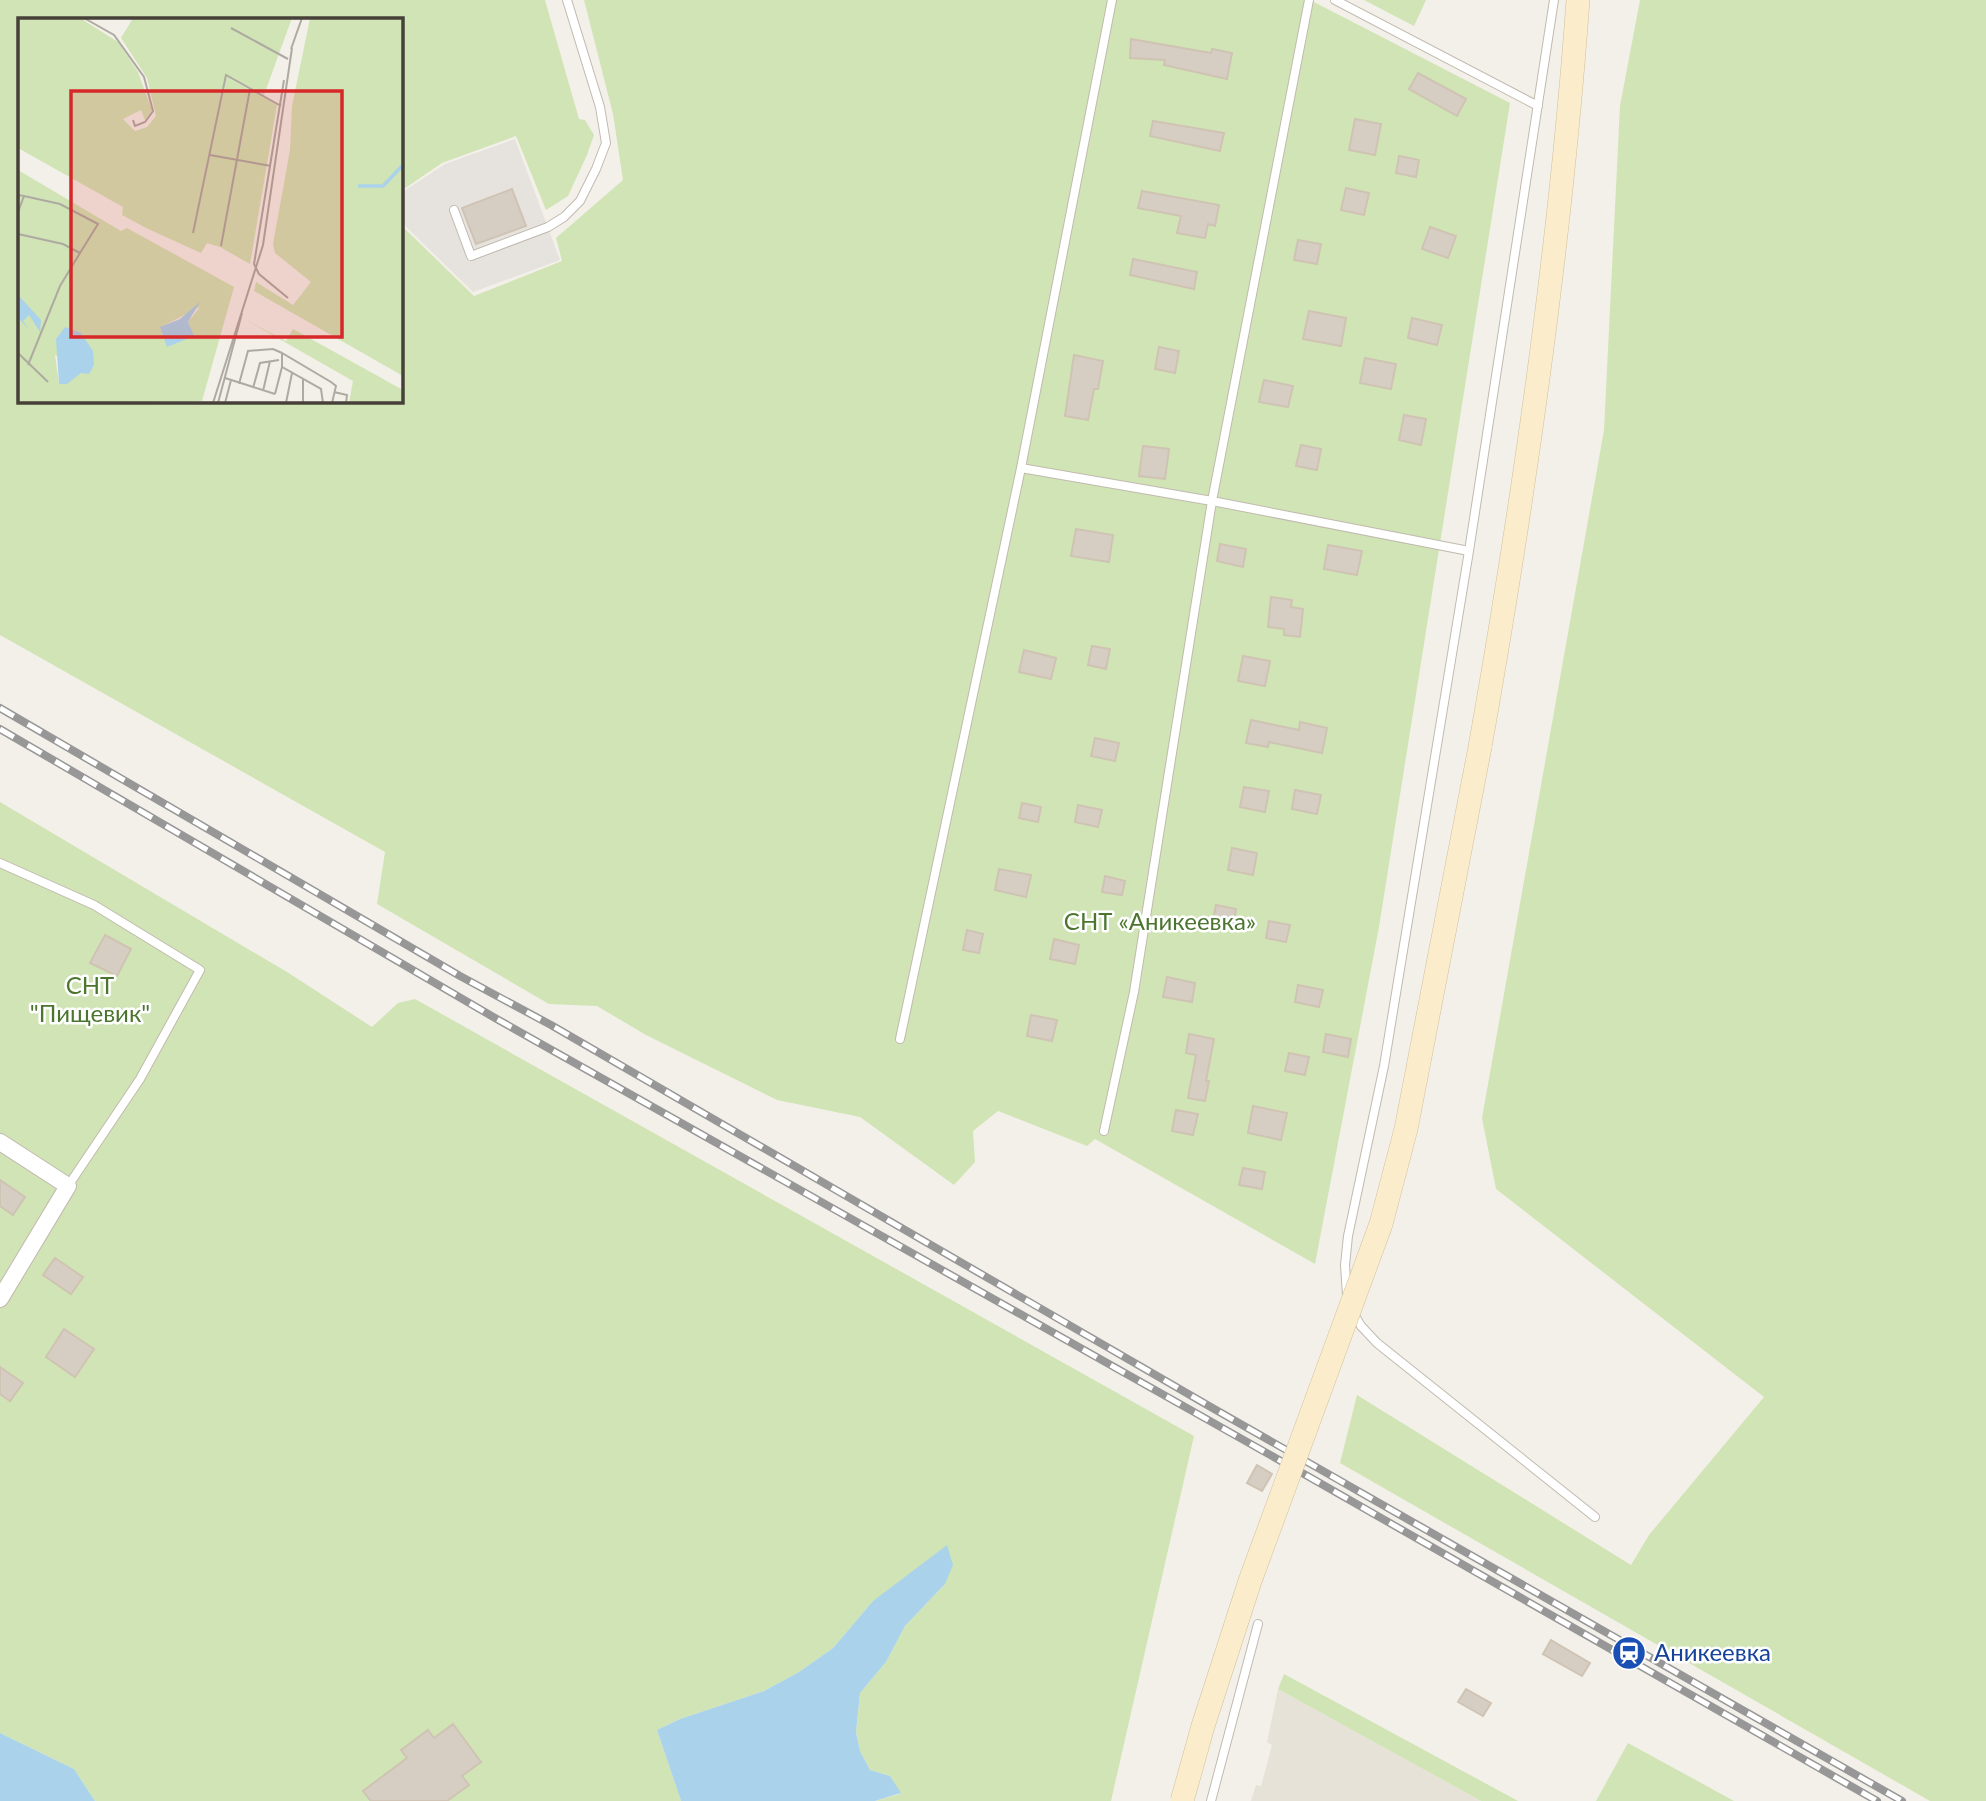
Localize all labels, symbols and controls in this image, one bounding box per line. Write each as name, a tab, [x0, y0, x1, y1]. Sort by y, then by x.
inset map	[18, 18, 402, 402]
park label: СНТ «Аникеевка»	[1064, 906, 1256, 935]
park label: СНТ "Пищевик"	[30, 970, 150, 1027]
station icon: Аникеевка	[1610, 1634, 1648, 1672]
place label: Аникеевка	[1654, 1637, 1771, 1666]

